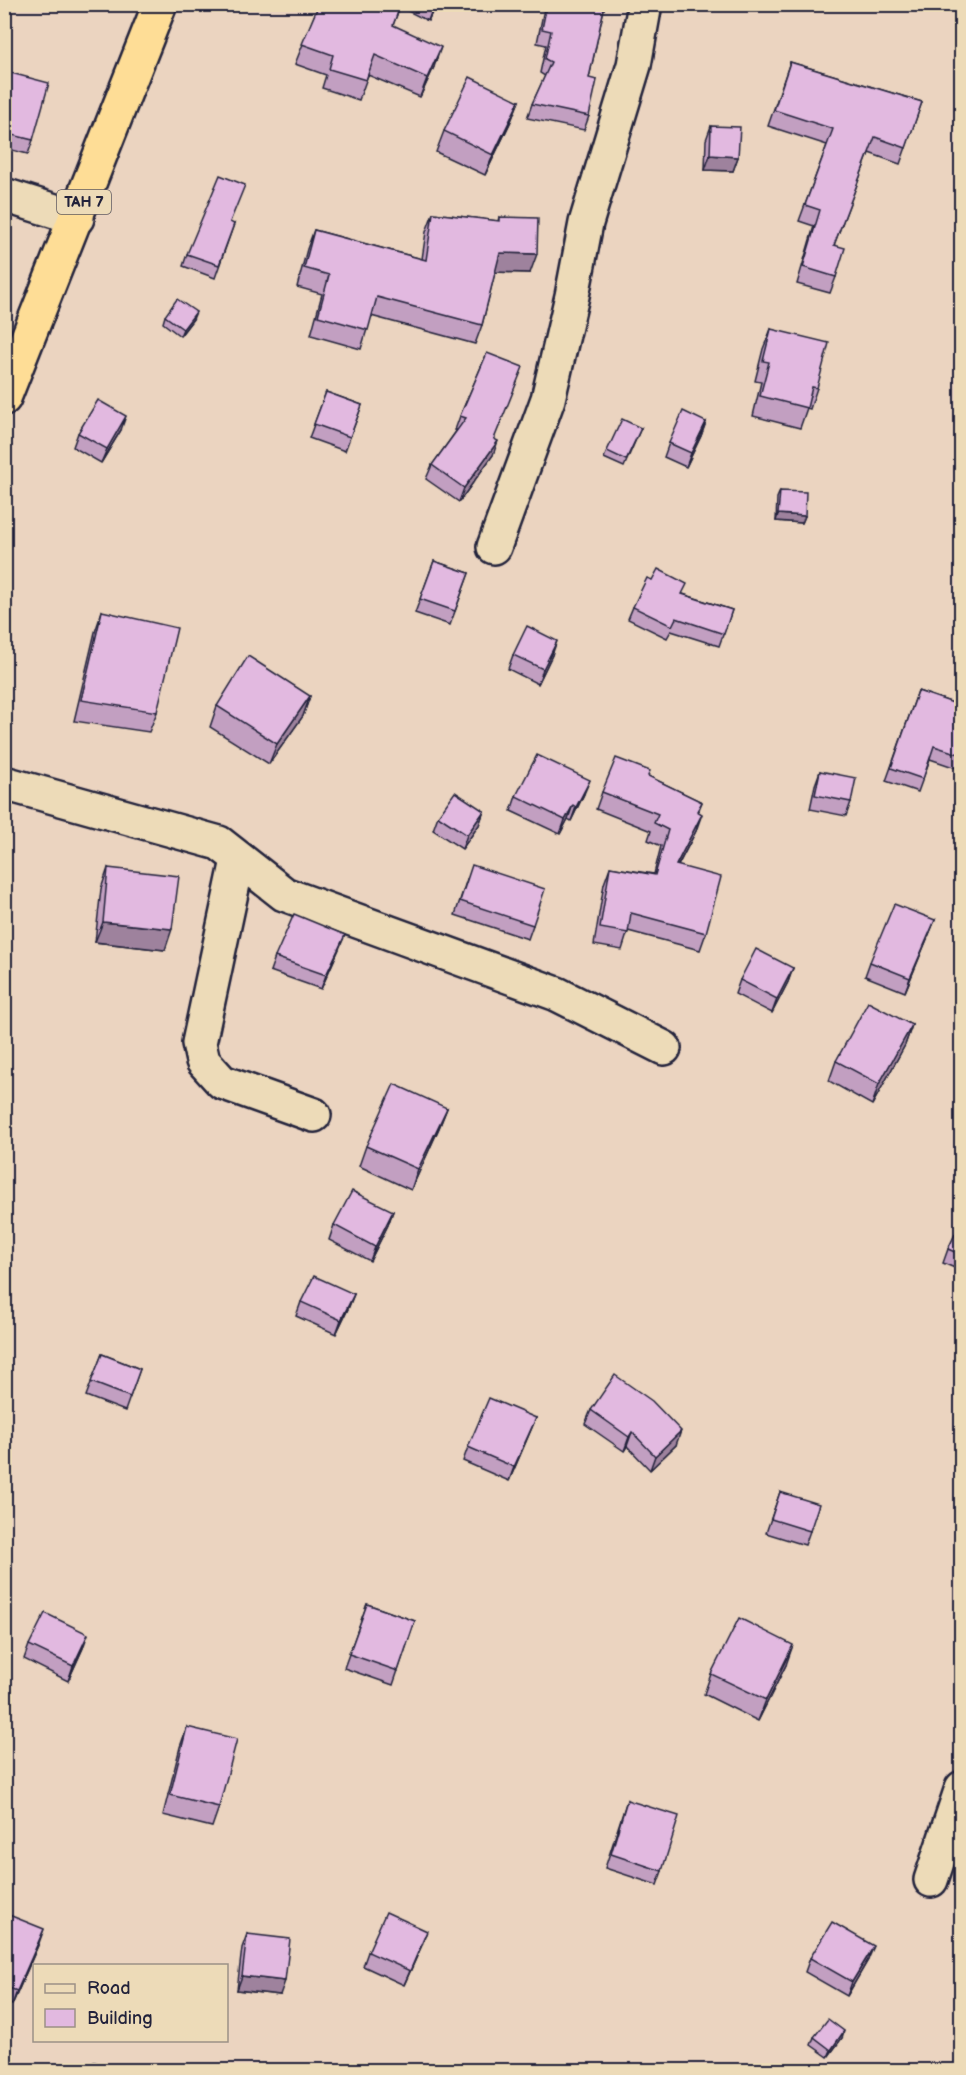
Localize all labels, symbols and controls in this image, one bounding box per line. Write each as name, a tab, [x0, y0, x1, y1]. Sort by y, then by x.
road number: TAH 7	[57, 190, 111, 214]
legend	[33, 1964, 228, 2042]
text: Road	[87, 1978, 131, 1999]
text: Building	[87, 2008, 153, 2029]

